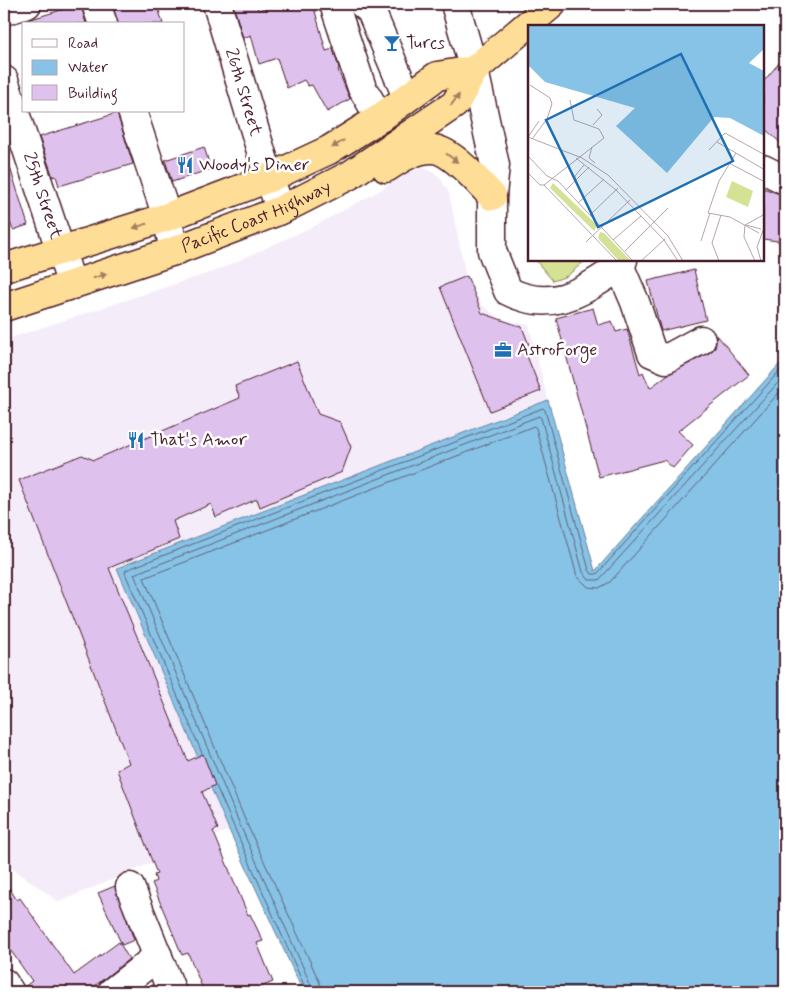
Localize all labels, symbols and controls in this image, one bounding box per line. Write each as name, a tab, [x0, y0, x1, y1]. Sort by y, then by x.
legend	[22, 22, 185, 112]
inset map	[528, 25, 764, 261]
place label: Turcs	[406, 31, 445, 55]
bar icon: Turcs	[382, 33, 402, 53]
text: Road	[68, 34, 98, 54]
street label: 26th Street	[219, 45, 268, 139]
text: Water	[68, 58, 108, 78]
text: Building	[68, 84, 118, 105]
one-way arrow	[450, 94, 460, 107]
one-way arrow	[332, 139, 345, 148]
street label: 25th Street	[17, 149, 68, 243]
place label: Woody's Diner	[199, 153, 310, 177]
one-way arrow	[445, 153, 458, 164]
restaurant icon: Woody's Diner	[175, 155, 195, 175]
street label: Pacific Coast Highway	[178, 175, 335, 259]
one-way arrow	[132, 222, 147, 230]
one-way arrow	[93, 272, 108, 280]
place label: AstroForge	[517, 338, 597, 363]
office icon: AstroForge	[493, 340, 513, 360]
place label: That's Amor	[150, 428, 247, 452]
restaurant icon: That's Amor	[126, 430, 146, 450]

